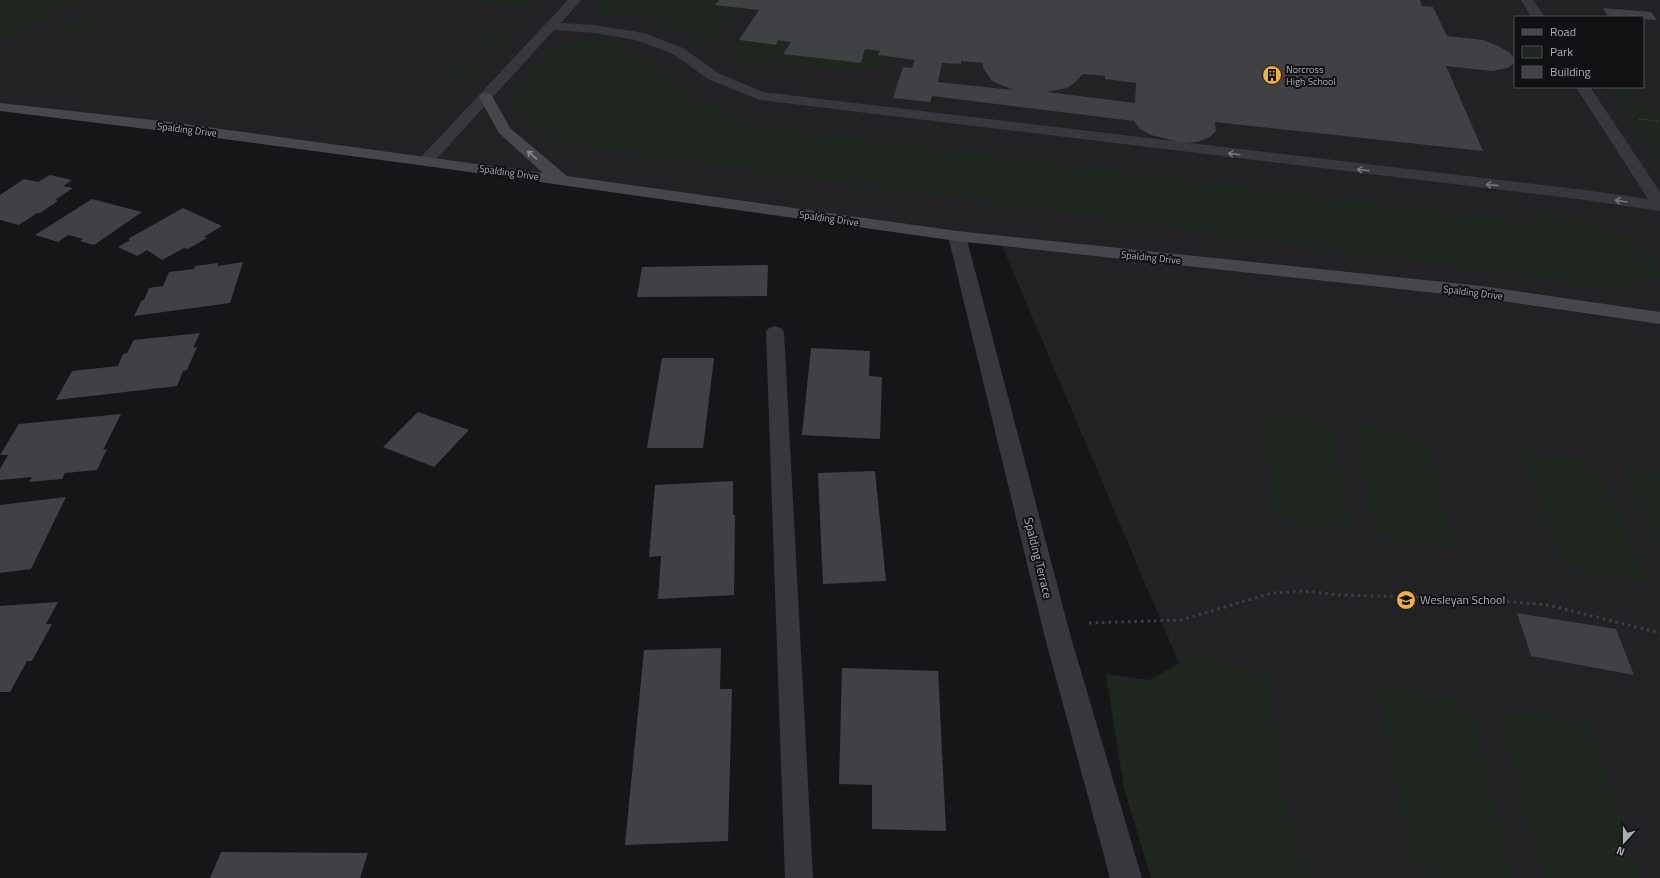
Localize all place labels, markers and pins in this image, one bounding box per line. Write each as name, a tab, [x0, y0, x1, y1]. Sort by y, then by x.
place label: Norcross High School	[1286, 62, 1336, 89]
building icon: Norcross High School	[1261, 64, 1283, 86]
school or university icon: Wesleyan School	[1395, 589, 1417, 611]
place label: Wesleyan School	[1420, 590, 1505, 609]

